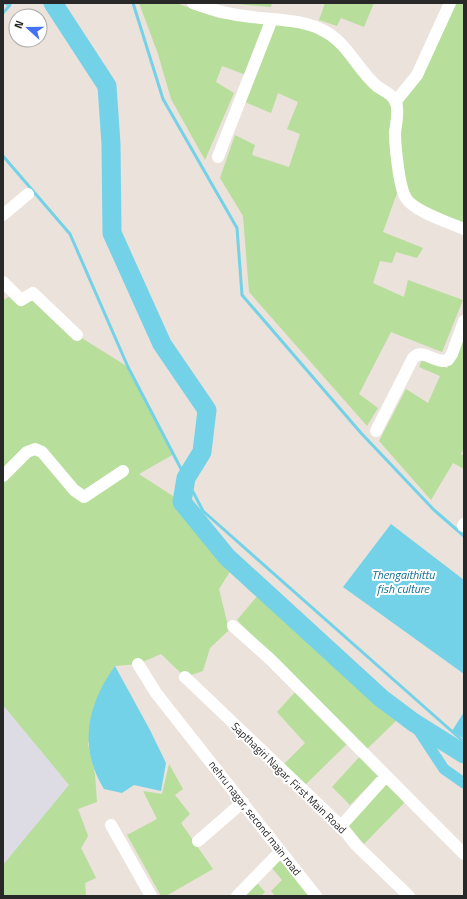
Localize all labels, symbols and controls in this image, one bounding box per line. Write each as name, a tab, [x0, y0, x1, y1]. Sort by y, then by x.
north arrow	[8, 8, 48, 48]
text: N	[10, 18, 27, 31]
water label: Thengaithittu fish culture	[371, 565, 436, 598]
street label: Sapthagiri Nagar, First Main Road	[228, 719, 350, 837]
street label: nehru nagar, second main road	[205, 757, 305, 879]

